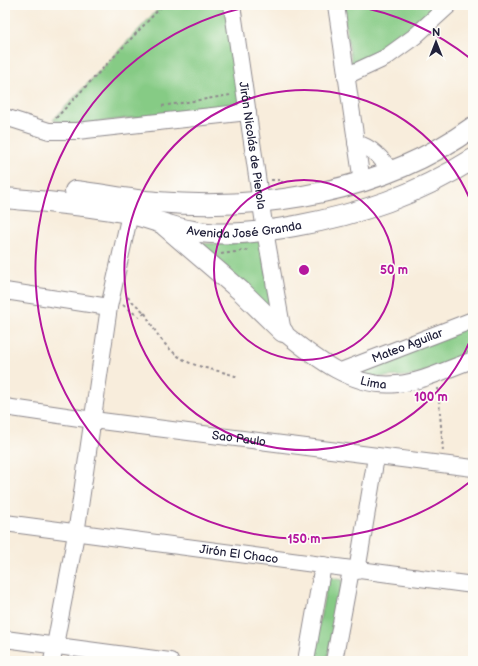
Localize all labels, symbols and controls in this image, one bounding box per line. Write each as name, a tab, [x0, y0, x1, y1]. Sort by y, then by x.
north arrow	[416, 22, 456, 62]
text: N	[432, 26, 440, 39]
street label: Jirón Nicolás de Pierola	[235, 81, 269, 211]
street label: Avenida José Granda	[186, 218, 303, 242]
centre of rings	[297, 263, 311, 277]
text: 50 m	[380, 263, 408, 278]
street label: Mateo Aguilar	[370, 325, 446, 366]
street label: Lima	[358, 374, 387, 393]
text: 100 m	[414, 390, 448, 405]
street label: Sao Paulo	[211, 428, 267, 450]
text: 150 m	[288, 532, 320, 547]
street label: Jirón El Chaco	[199, 542, 279, 567]

